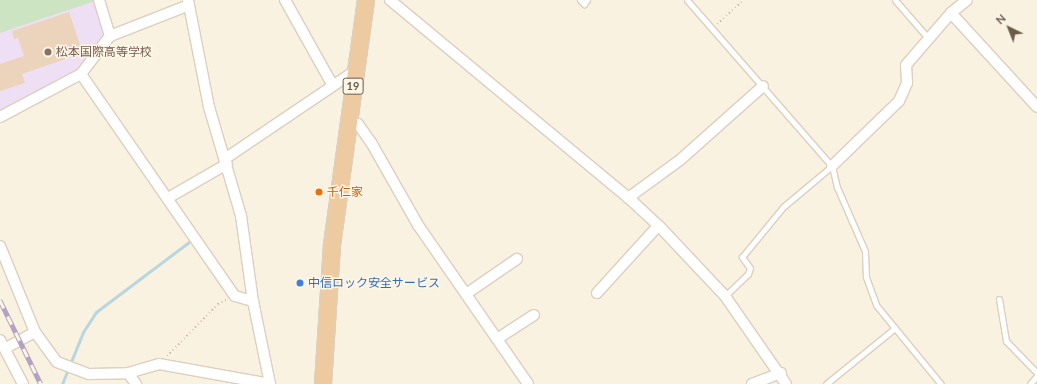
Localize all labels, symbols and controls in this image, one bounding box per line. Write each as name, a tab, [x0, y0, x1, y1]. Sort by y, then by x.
north arrow	[989, 8, 1029, 48]
text: N	[993, 11, 1008, 27]
place label: 松本国際高等学校	[56, 45, 152, 59]
marker: 松本国際高等学校	[43, 47, 53, 57]
road number: 19	[342, 77, 364, 95]
place label: 千仁家	[327, 185, 363, 199]
marker: 千仁家	[314, 187, 324, 197]
place label: 中信ロック安全サービス	[308, 276, 440, 290]
marker: 中信ロック安全サービス	[295, 278, 305, 288]

